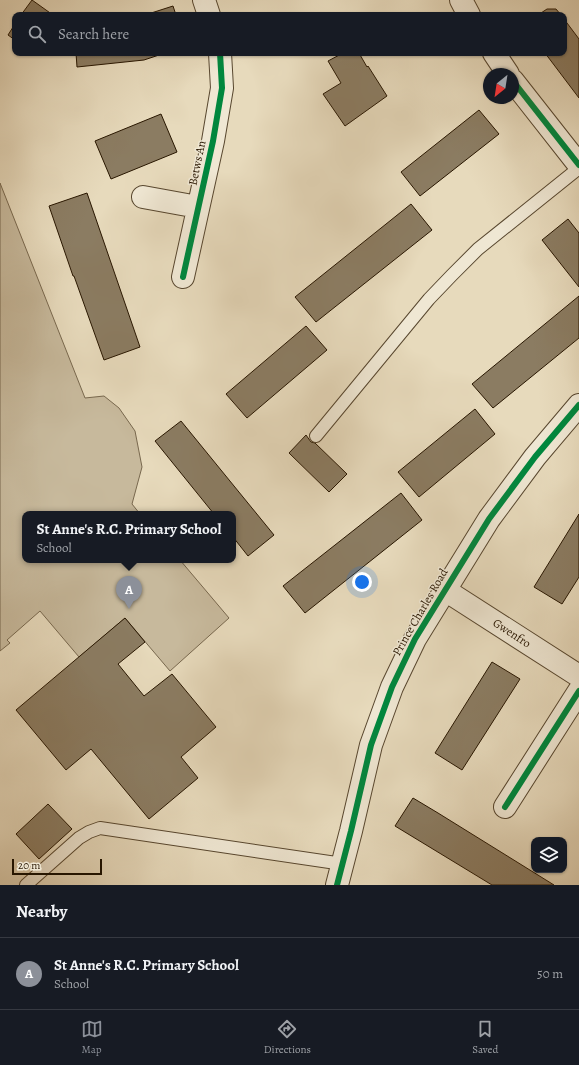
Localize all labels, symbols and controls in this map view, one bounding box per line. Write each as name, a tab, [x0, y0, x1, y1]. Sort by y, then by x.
search box	[12, 12, 567, 56]
icon: search	[26, 23, 48, 45]
text: Search here	[58, 24, 129, 44]
north arrow	[483, 68, 519, 104]
street label: Betws An	[184, 139, 210, 187]
popup	[22, 511, 236, 563]
text: St Anne's R.C. Primary School	[36, 519, 222, 539]
text: School	[36, 539, 72, 556]
street label: Prince Charles Road	[388, 565, 452, 659]
your location	[352, 572, 372, 592]
pin: A	[116, 576, 142, 609]
street label: Gwenfro	[490, 615, 534, 651]
map controls	[531, 837, 567, 873]
button: layers	[531, 837, 567, 873]
scale bar	[12, 857, 102, 876]
text: 20 m	[18, 858, 40, 873]
text: Nearby	[16, 900, 67, 923]
text: St Anne's R.C. Primary School	[54, 955, 239, 975]
text: A	[25, 965, 33, 982]
text: 50 m	[537, 965, 563, 982]
text: School	[54, 975, 89, 992]
tab: Map	[81, 1018, 103, 1057]
tab: Directions	[264, 1018, 311, 1057]
tab: Saved	[472, 1018, 498, 1057]

